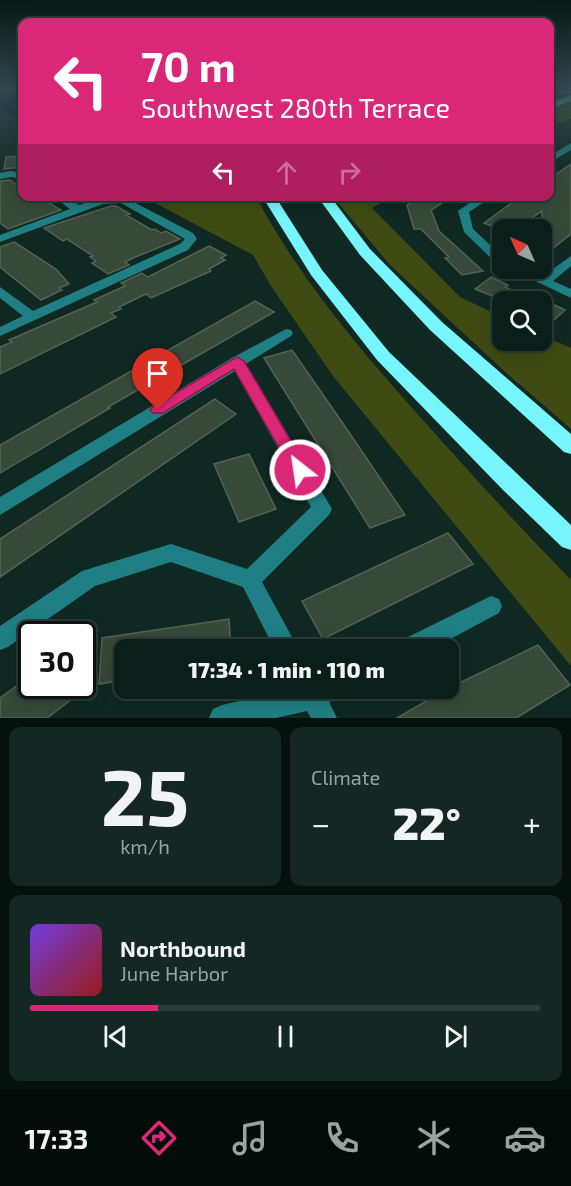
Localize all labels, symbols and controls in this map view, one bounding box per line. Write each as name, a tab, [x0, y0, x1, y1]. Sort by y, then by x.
text: 70 m	[141, 40, 236, 90]
icon: left	[42, 42, 120, 120]
text: Southwest 280th Terrace	[141, 91, 450, 123]
icon: left	[207, 156, 240, 189]
icon: ahead	[270, 156, 303, 189]
icon: right	[333, 156, 366, 189]
north arrow	[492, 219, 552, 279]
map controls	[492, 219, 552, 351]
button: search	[492, 291, 552, 351]
pin	[132, 348, 183, 410]
icon: arrive	[141, 357, 174, 390]
position arrow	[268, 438, 332, 502]
speed limit sign: 30	[18, 621, 96, 699]
text: 17:34 · 1 min · 110 m	[188, 656, 385, 682]
text: 25	[101, 748, 189, 842]
text: Climate	[311, 765, 380, 789]
text: 22°	[392, 795, 461, 849]
text: −	[311, 803, 330, 843]
text: +	[523, 803, 541, 843]
text: km/h	[120, 834, 170, 858]
text: Northbound	[120, 935, 246, 961]
text: June Harbor	[120, 961, 228, 985]
icon: previous	[99, 1020, 132, 1053]
icon: pause	[269, 1020, 302, 1053]
icon: next	[439, 1020, 472, 1053]
icon: directions	[138, 1117, 180, 1159]
icon: music	[229, 1117, 271, 1159]
icon: phone	[321, 1117, 363, 1159]
icon: climate	[413, 1117, 455, 1159]
icon: car	[504, 1117, 546, 1159]
text: 17:33	[25, 1122, 88, 1154]

